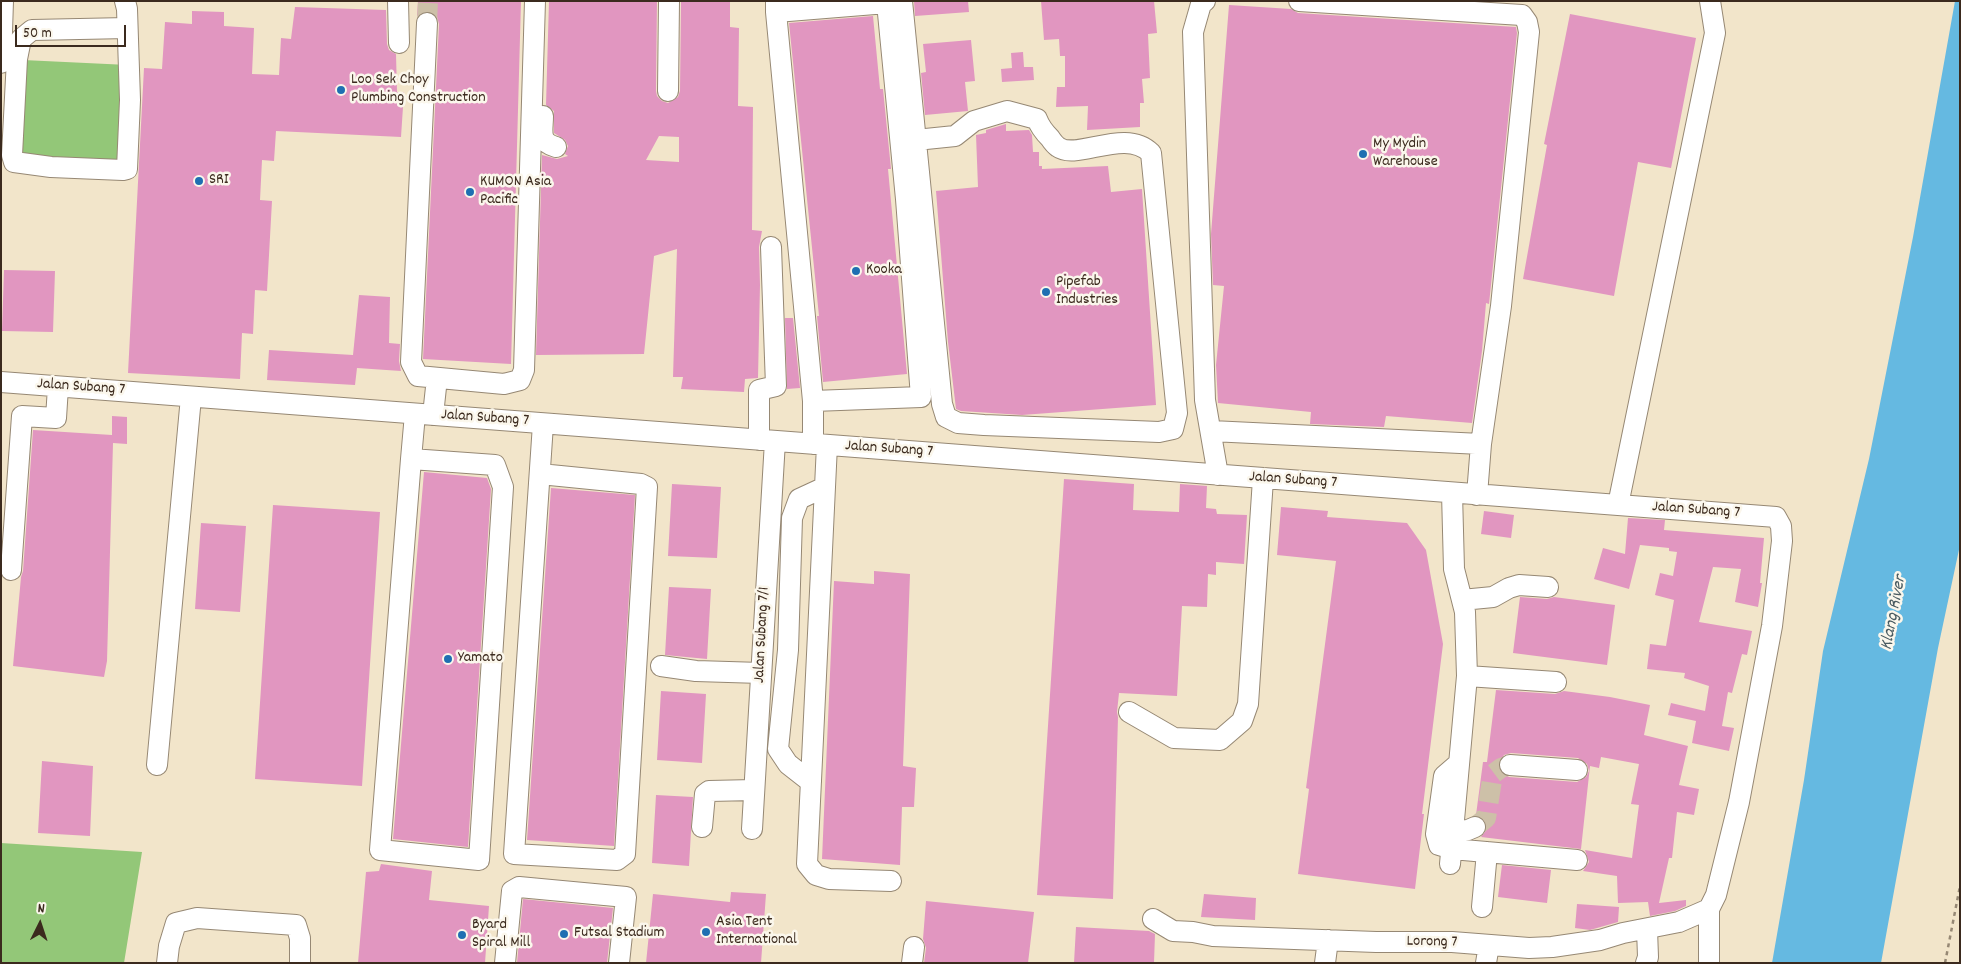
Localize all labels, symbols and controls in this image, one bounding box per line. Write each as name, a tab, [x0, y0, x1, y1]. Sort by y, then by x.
scale bar	[18, 15, 129, 47]
text: 50 m	[23, 23, 52, 45]
place label: Loo Sek Choy Plumbing Construction	[351, 71, 486, 109]
marker: Loo Sek Choy Plumbing Construction	[335, 84, 347, 96]
place label: My Mydin Warehouse	[1373, 135, 1438, 173]
marker: My Mydin Warehouse	[1357, 148, 1369, 160]
place label: SRI	[209, 171, 229, 191]
place label: KUMON Asia Pacific	[480, 173, 551, 211]
marker: SRI	[193, 175, 205, 187]
marker: KUMON Asia Pacific	[464, 186, 476, 198]
place label: Kooka	[866, 261, 902, 281]
marker: Kooka	[850, 265, 862, 277]
place label: Pipefab Industries	[1056, 273, 1118, 311]
marker: Pipefab Industries	[1040, 286, 1052, 298]
street label: Jalan Subang 7	[36, 375, 126, 401]
street label: Jalan Subang 7	[440, 406, 530, 432]
street label: Jalan Subang 7	[844, 437, 934, 463]
street label: Jalan Subang 7	[1248, 468, 1338, 494]
street label: Jalan Subang 7	[1651, 498, 1741, 524]
water label: Klang River	[1877, 574, 1913, 652]
street label: Jalan Subang 7/1	[751, 586, 775, 684]
place label: Yamato	[458, 649, 503, 669]
marker: Yamato	[442, 653, 454, 665]
north arrow	[15, 899, 65, 949]
text: N	[37, 899, 45, 919]
place label: Asia Tent International	[716, 913, 797, 951]
place label: Byard Spiral Mill	[472, 916, 530, 954]
place label: Futsal Stadium	[574, 924, 664, 944]
marker: Asia Tent International	[700, 926, 712, 938]
marker: Futsal Stadium	[558, 928, 570, 940]
marker: Byard Spiral Mill	[456, 929, 468, 941]
street label: Lorong 7	[1406, 933, 1458, 953]

